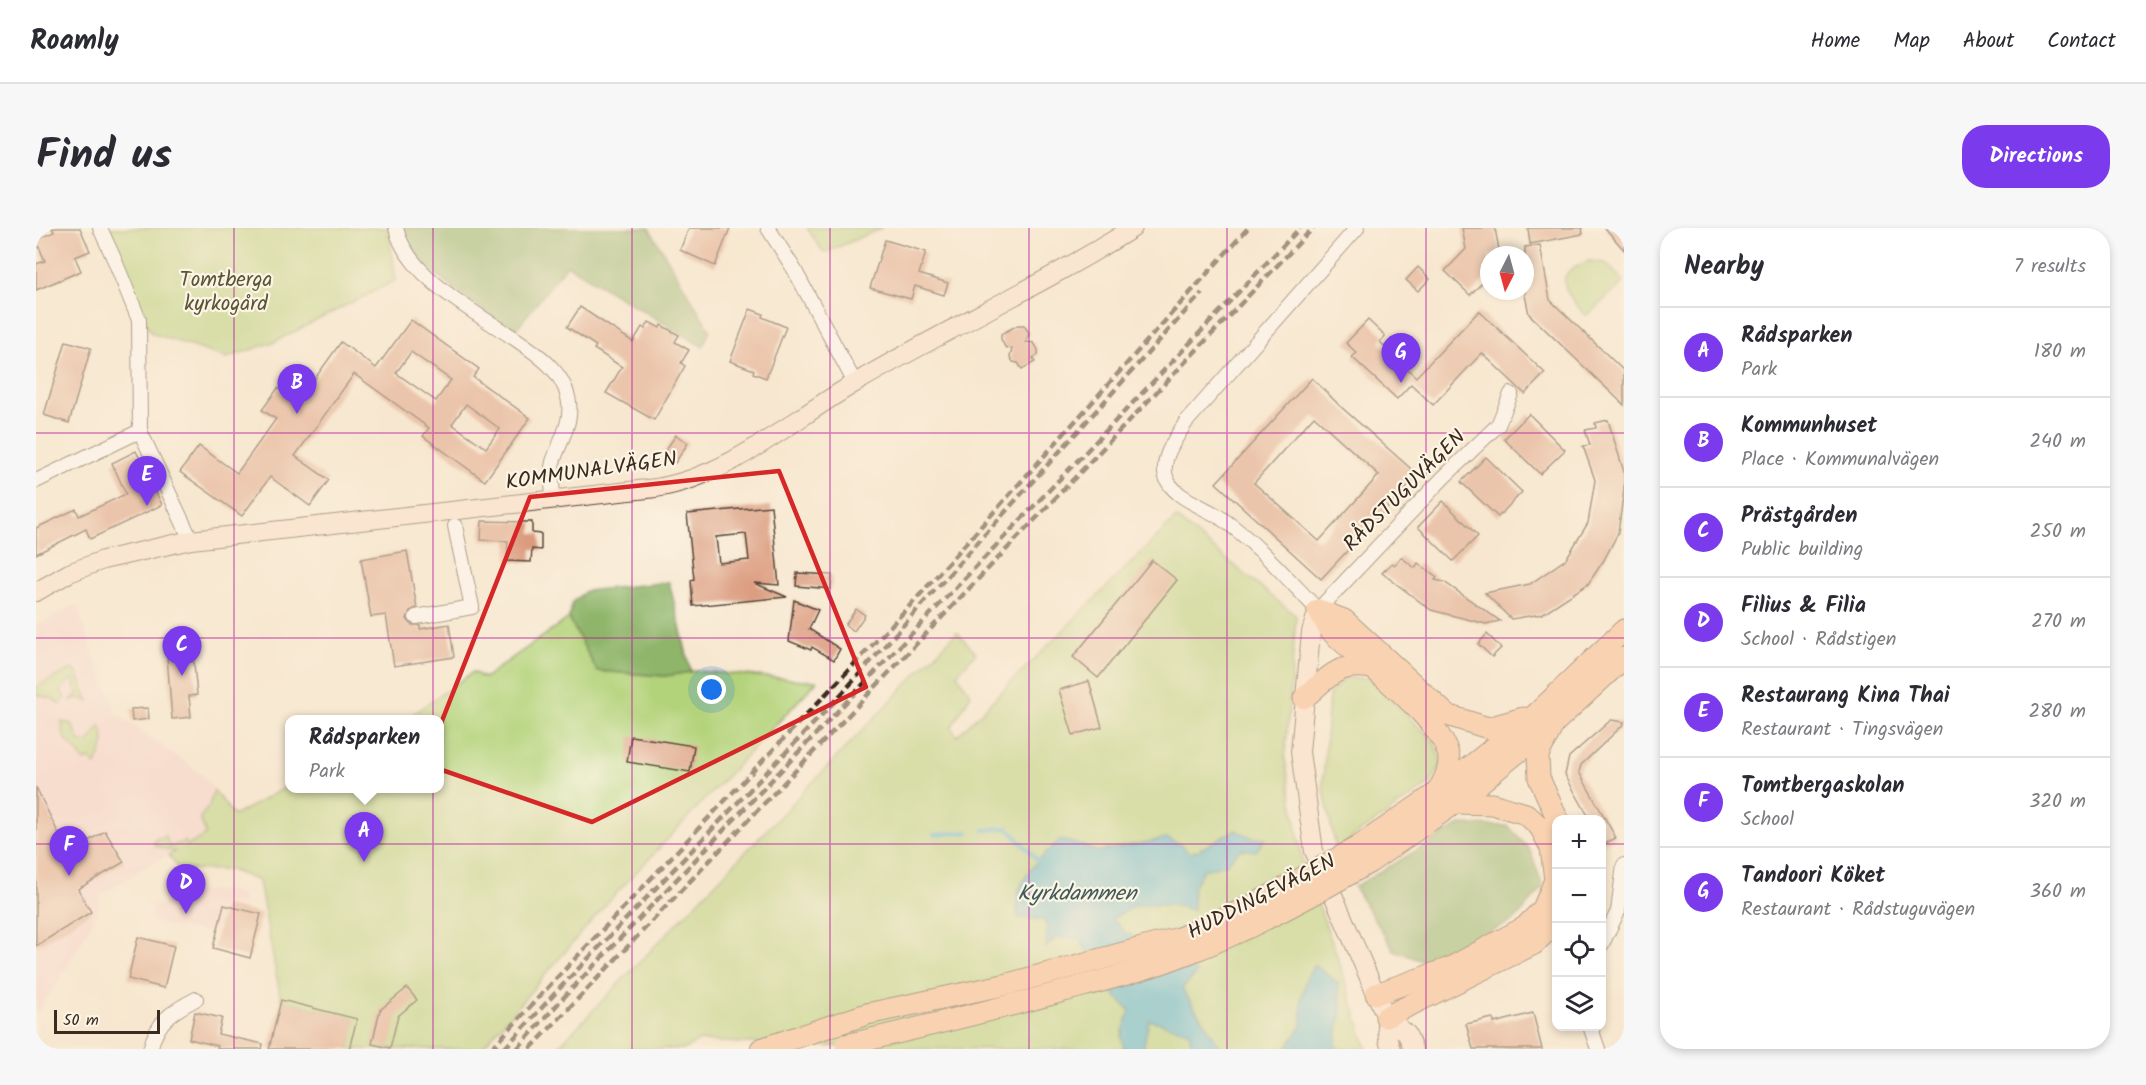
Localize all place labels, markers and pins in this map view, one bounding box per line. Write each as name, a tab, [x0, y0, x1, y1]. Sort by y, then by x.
pin: G	[1382, 334, 1420, 383]
pin: B	[278, 364, 316, 414]
pin: E	[128, 456, 166, 506]
pin: C	[162, 626, 202, 676]
pin: A	[344, 812, 384, 862]
pin: F	[50, 826, 88, 876]
pin: D	[166, 864, 206, 914]

